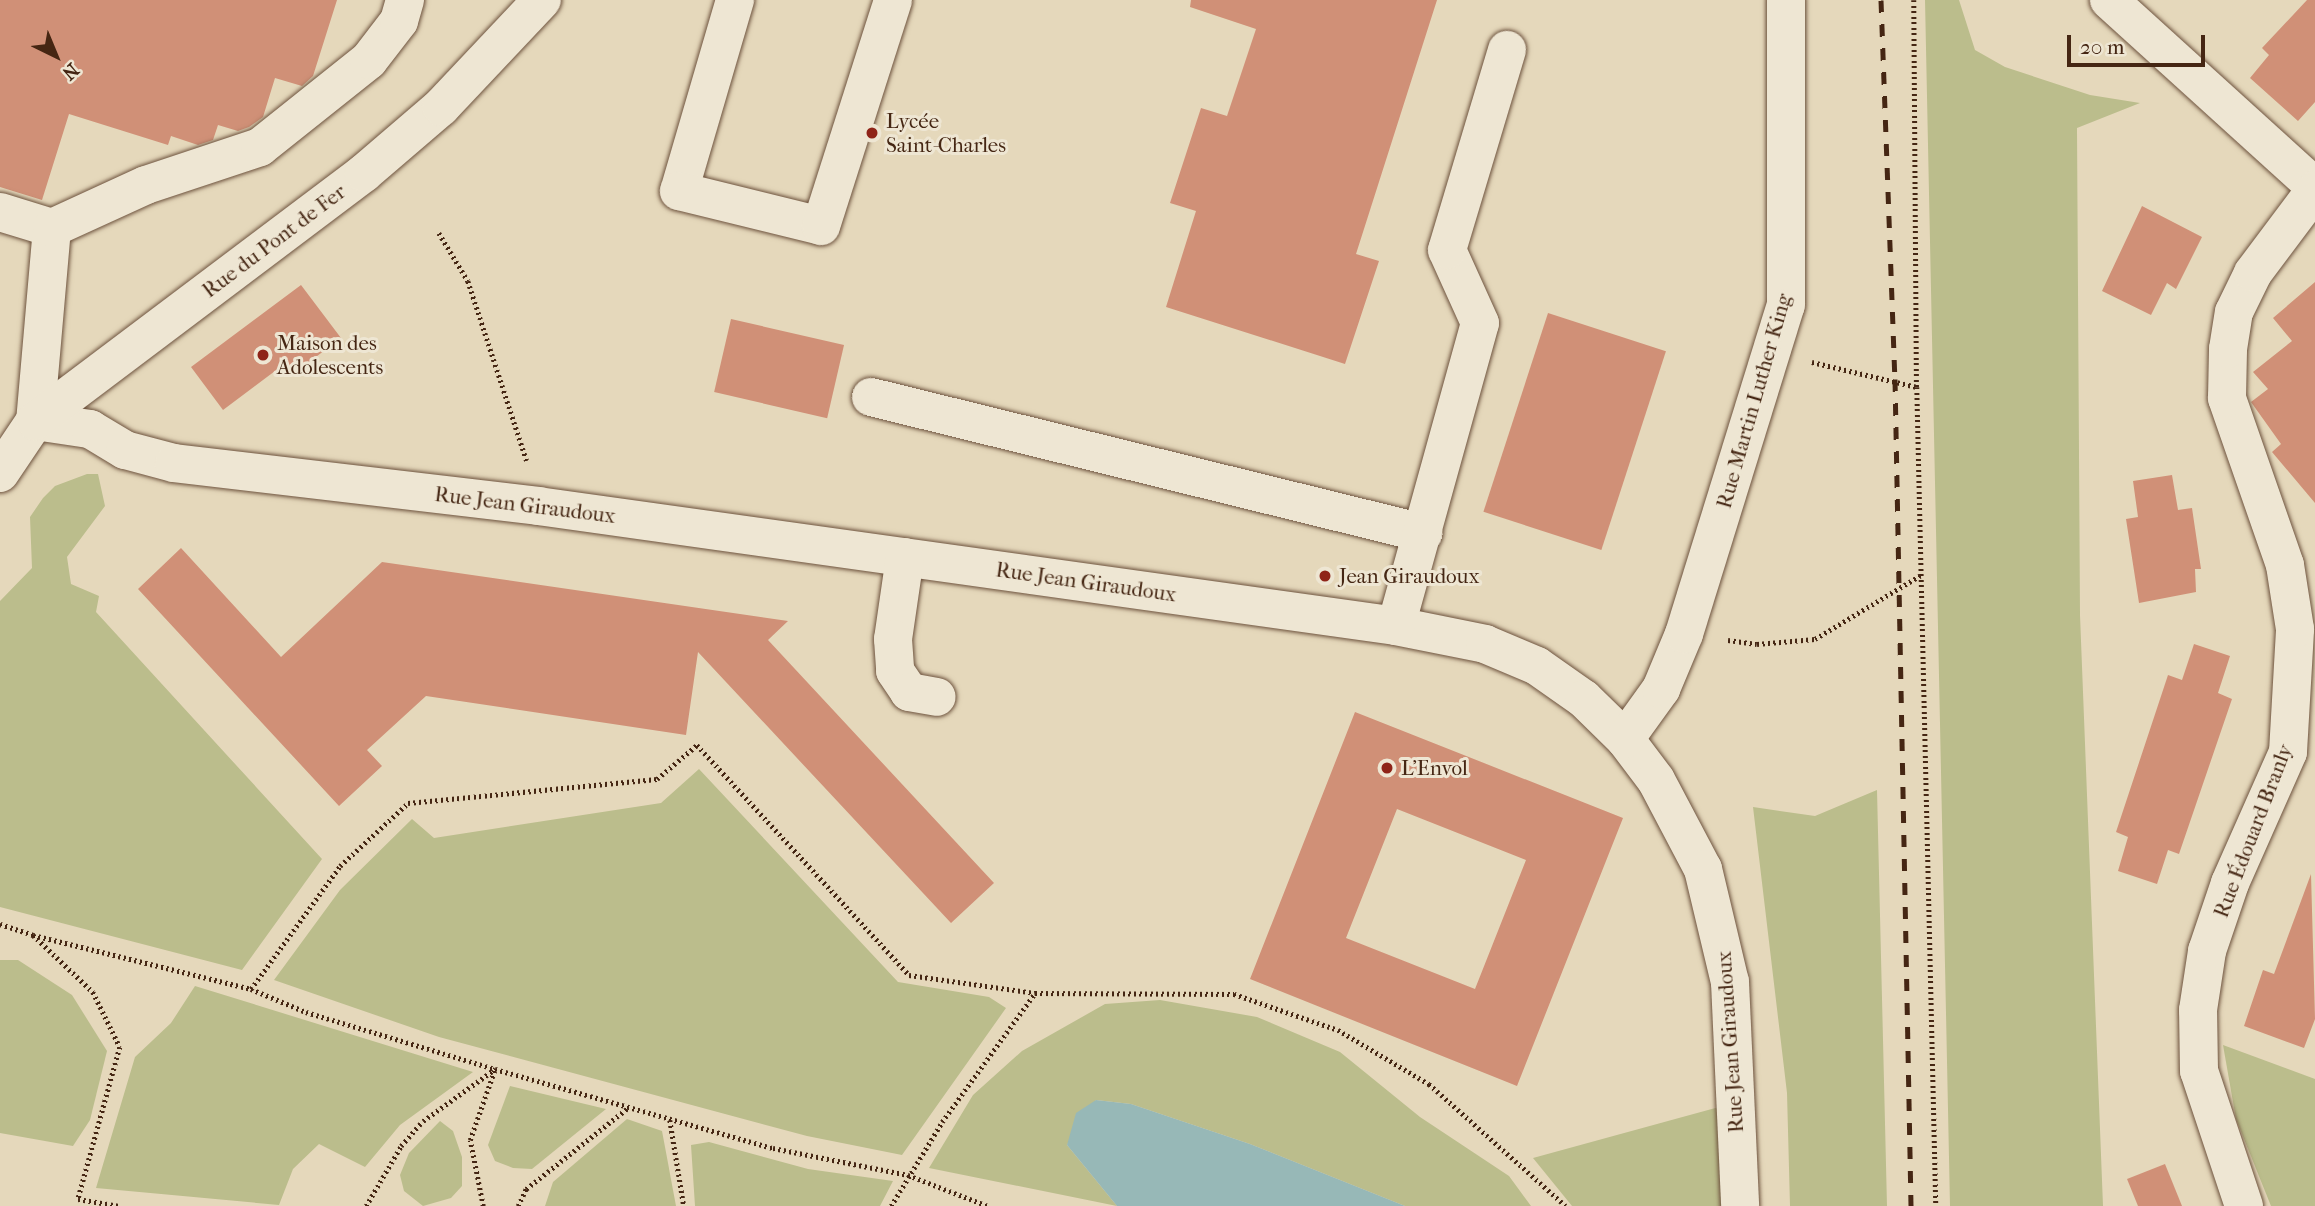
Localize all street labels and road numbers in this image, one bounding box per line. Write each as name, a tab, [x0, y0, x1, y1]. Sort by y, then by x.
street label: Rue du Pont de Fer	[197, 179, 351, 303]
street label: Rue Martin Luther King	[1711, 291, 1797, 511]
street label: Rue Jean Giraudoux	[433, 481, 617, 529]
street label: Rue Jean Giraudoux	[994, 557, 1178, 607]
street label: Rue Édouard Branly	[2208, 741, 2298, 921]
street label: Rue Jean Giraudoux	[1711, 950, 1749, 1134]

